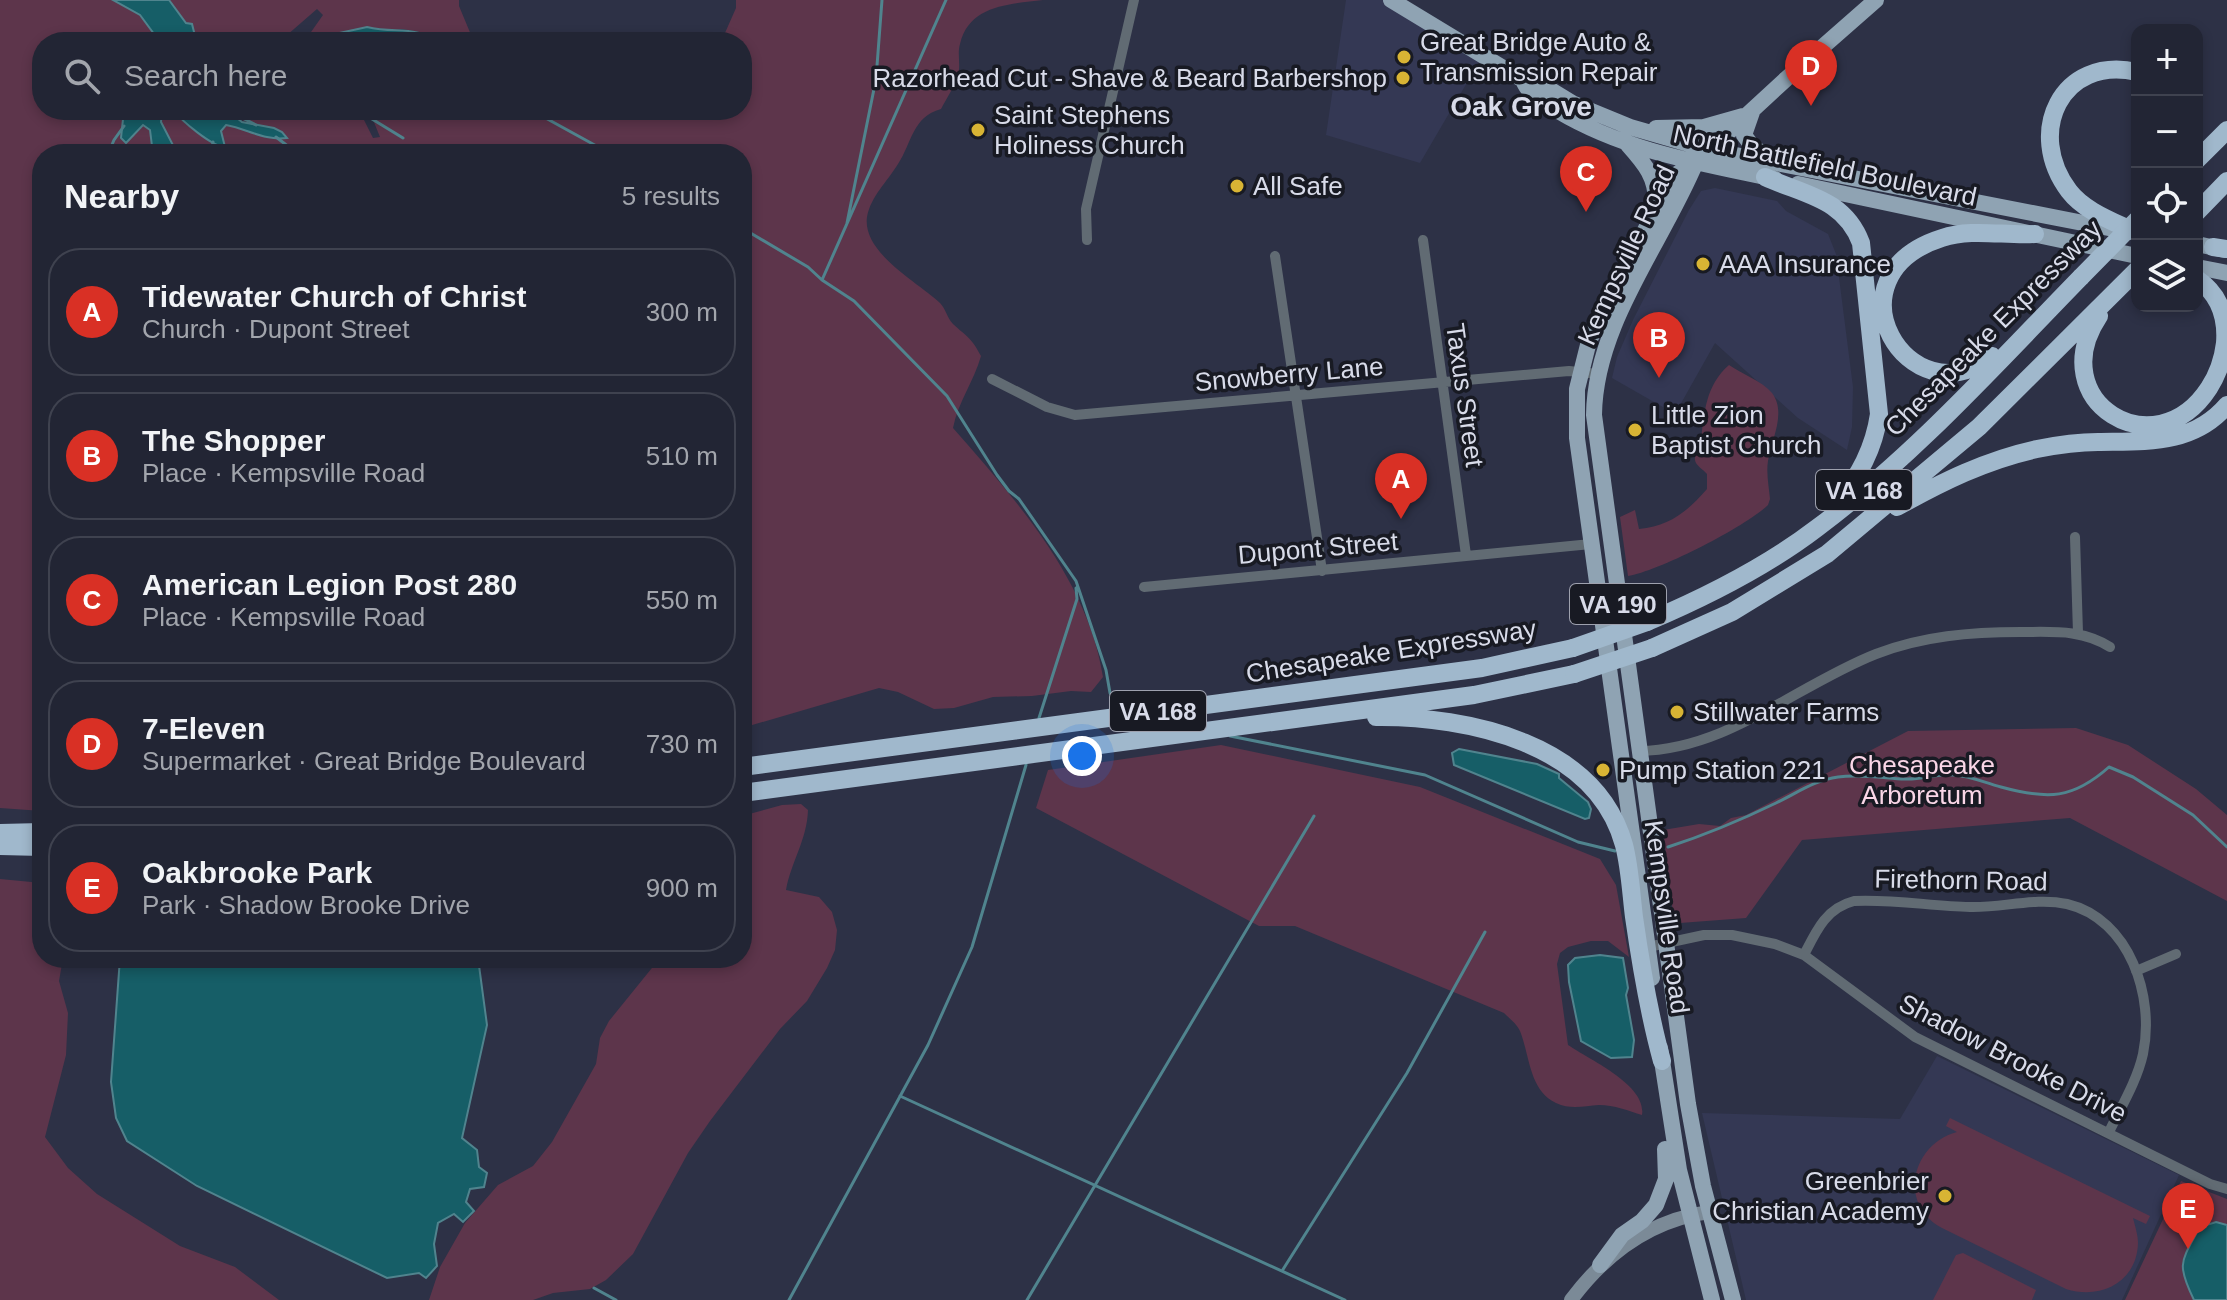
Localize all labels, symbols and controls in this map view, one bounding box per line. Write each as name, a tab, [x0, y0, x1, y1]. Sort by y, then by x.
map controls	[2131, 24, 2203, 312]
button: +	[2131, 24, 2203, 96]
place label: Great Bridge Auto & Transmission Repair	[1420, 27, 1658, 87]
search box	[32, 32, 752, 120]
pin: D	[1785, 40, 1837, 106]
marker: Great Bridge Auto & Transmission Repair	[1395, 48, 1413, 66]
icon: search	[60, 54, 104, 98]
text: Search here	[124, 59, 287, 92]
place label: Razorhead Cut - Shave & Beard Barbershop	[872, 63, 1387, 93]
marker: Razorhead Cut - Shave & Beard Barbershop	[1394, 69, 1412, 87]
district label: Oak Grove	[1450, 91, 1592, 122]
button: −	[2131, 96, 2203, 168]
place label: Saint Stephens Holiness Church	[994, 100, 1185, 160]
street label: North Battlefield Boulevard	[1671, 118, 1979, 212]
marker: Saint Stephens Holiness Church	[969, 121, 987, 139]
pin: C	[1560, 146, 1612, 212]
street label: Kempsville Road	[1571, 160, 1681, 350]
button: locate	[2131, 168, 2203, 240]
place label: All Safe	[1253, 171, 1343, 201]
text: Nearby	[64, 177, 179, 215]
marker: All Safe	[1228, 177, 1246, 195]
text: 5 results	[622, 181, 720, 211]
street label: Chesapeake Expressway	[1879, 214, 2107, 442]
button: layers	[2131, 240, 2203, 312]
place label: AAA Insurance	[1719, 249, 1891, 279]
marker: AAA Insurance	[1694, 255, 1712, 273]
text: Tidewater Church of Christ	[142, 280, 527, 313]
text: A	[83, 297, 101, 327]
text: 300 m	[646, 297, 718, 327]
pin: B	[1633, 312, 1685, 378]
text: Church · Dupont Street	[142, 314, 409, 344]
street label: Taxus Street	[1440, 321, 1490, 469]
street label: Snowberry Lane	[1193, 351, 1385, 397]
place label: Little Zion Baptist Church	[1651, 400, 1822, 460]
marker: Little Zion Baptist Church	[1626, 421, 1644, 439]
text: The Shopper	[142, 424, 325, 457]
text: B	[83, 441, 101, 471]
text: 510 m	[646, 441, 718, 471]
pin: A	[1375, 453, 1427, 519]
text: Place · Kempsville Road	[142, 458, 425, 488]
road number: VA 168	[1816, 470, 1912, 510]
street label: Dupont Street	[1237, 526, 1400, 570]
text: American Legion Post 280	[142, 568, 517, 601]
road number: VA 190	[1570, 584, 1666, 624]
text: C	[83, 585, 101, 615]
text: 550 m	[646, 585, 718, 615]
text: Place · Kempsville Road	[142, 602, 425, 632]
street label: Chesapeake Expressway	[1244, 613, 1538, 689]
road number: VA 168	[1110, 691, 1206, 731]
place label: Stillwater Farms	[1693, 697, 1879, 727]
marker: Stillwater Farms	[1668, 703, 1686, 721]
text: 7-Eleven	[142, 712, 265, 745]
text: D	[83, 729, 101, 759]
text: 730 m	[646, 729, 718, 759]
your location	[1062, 736, 1102, 776]
text: Supermarket · Great Bridge Boulevard	[142, 746, 586, 776]
park label: Chesapeake Arboretum	[1849, 750, 1995, 810]
place label: Pump Station 221	[1619, 755, 1826, 785]
marker: Pump Station 221	[1594, 761, 1612, 779]
street label: Kempsville Road	[1639, 818, 1695, 1016]
text: Oakbrooke Park	[142, 856, 372, 889]
street label: Firethorn Road	[1874, 863, 2048, 897]
text: E	[83, 873, 101, 903]
text: 900 m	[646, 873, 718, 903]
text: Park · Shadow Brooke Drive	[142, 890, 470, 920]
street label: Shadow Brooke Drive	[1894, 988, 2132, 1128]
place label: Greenbrier Christian Academy	[1712, 1166, 1929, 1226]
pin: E	[2162, 1183, 2214, 1249]
marker: Greenbrier Christian Academy	[1936, 1187, 1954, 1205]

